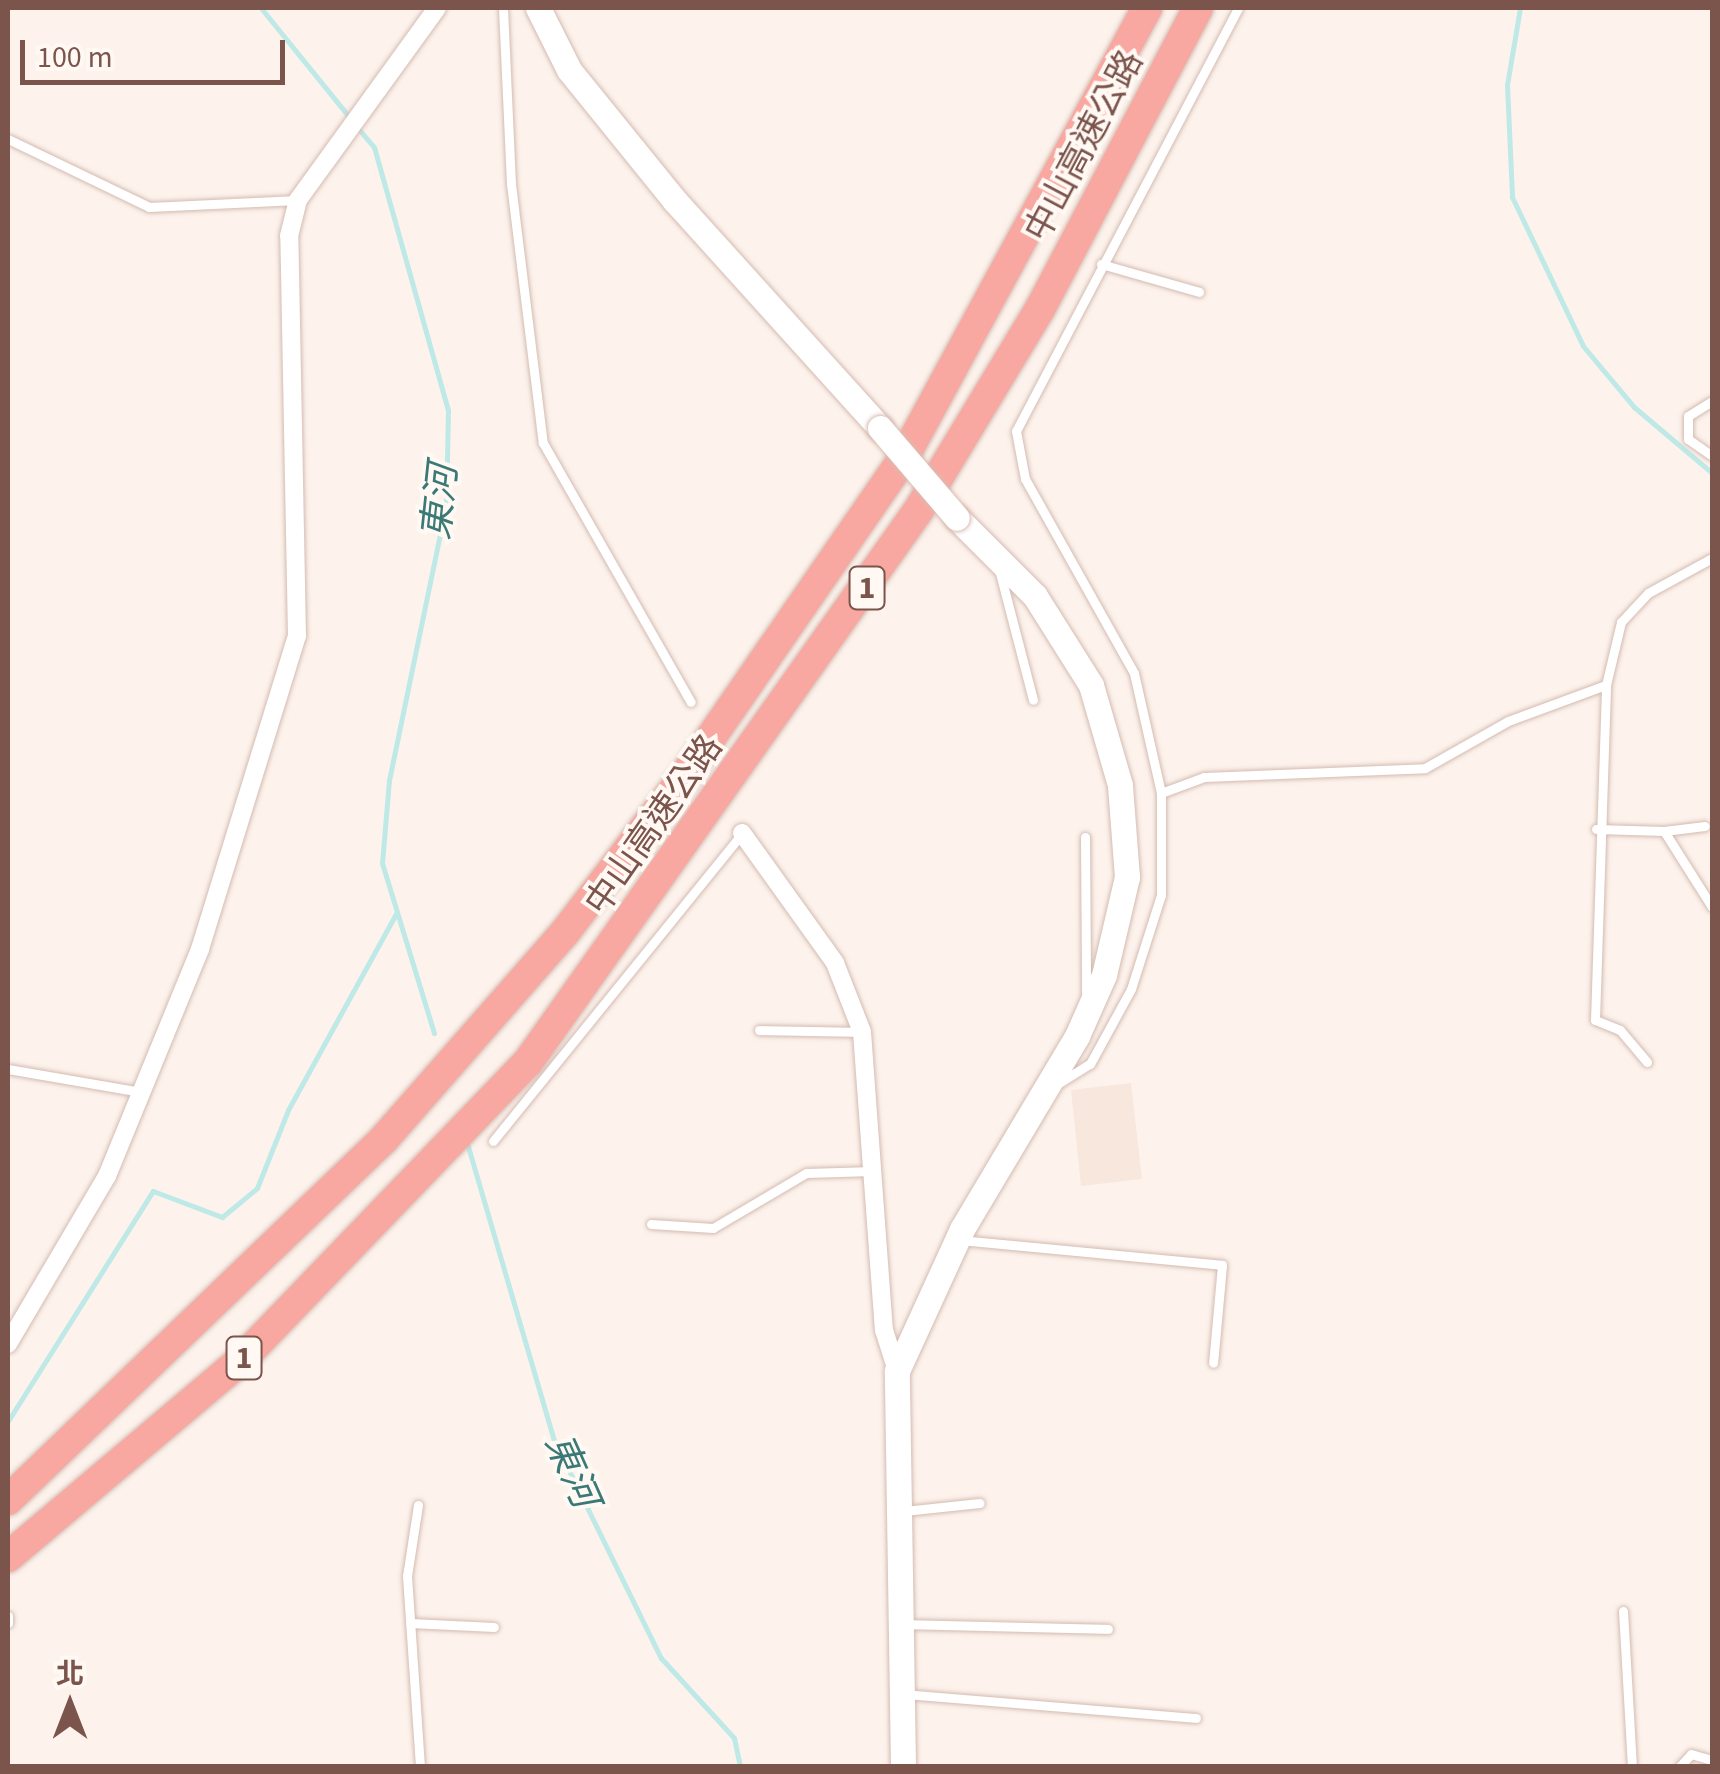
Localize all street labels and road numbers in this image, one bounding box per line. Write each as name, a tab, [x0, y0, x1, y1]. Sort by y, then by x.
street label: 中山高速公路	[1016, 43, 1152, 249]
road number: 1	[847, 561, 887, 615]
street label: 中山高速公路	[577, 727, 731, 923]
road number: 1	[224, 1331, 264, 1385]

